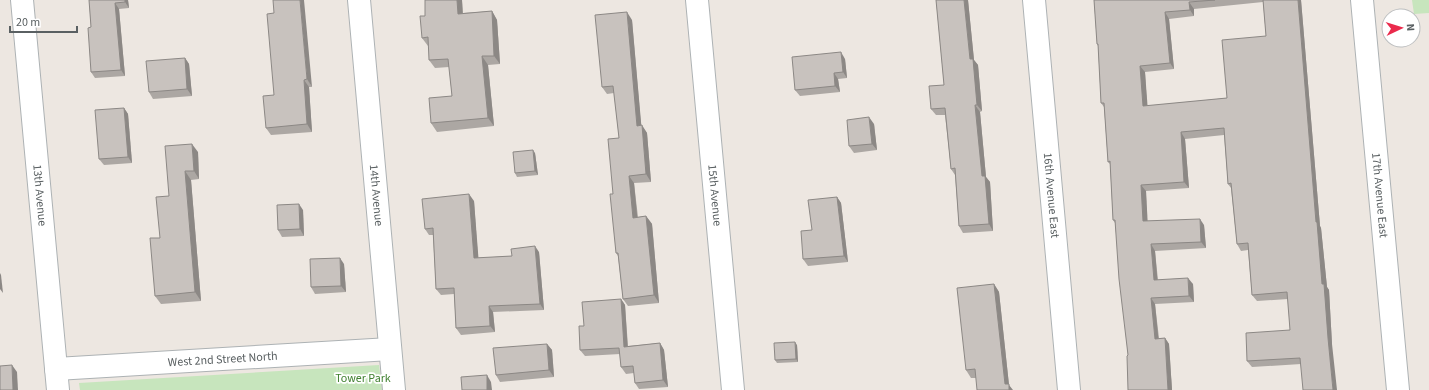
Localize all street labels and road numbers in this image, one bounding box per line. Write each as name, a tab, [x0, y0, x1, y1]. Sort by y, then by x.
street label: 16th Avenue East	[1039, 152, 1064, 239]
street label: 17th Avenue East	[1368, 152, 1392, 239]
street label: 13th Avenue	[29, 164, 51, 227]
street label: 14th Avenue	[365, 164, 388, 227]
street label: 15th Avenue	[704, 164, 726, 227]
street label: West 2nd Street North	[167, 347, 278, 371]

